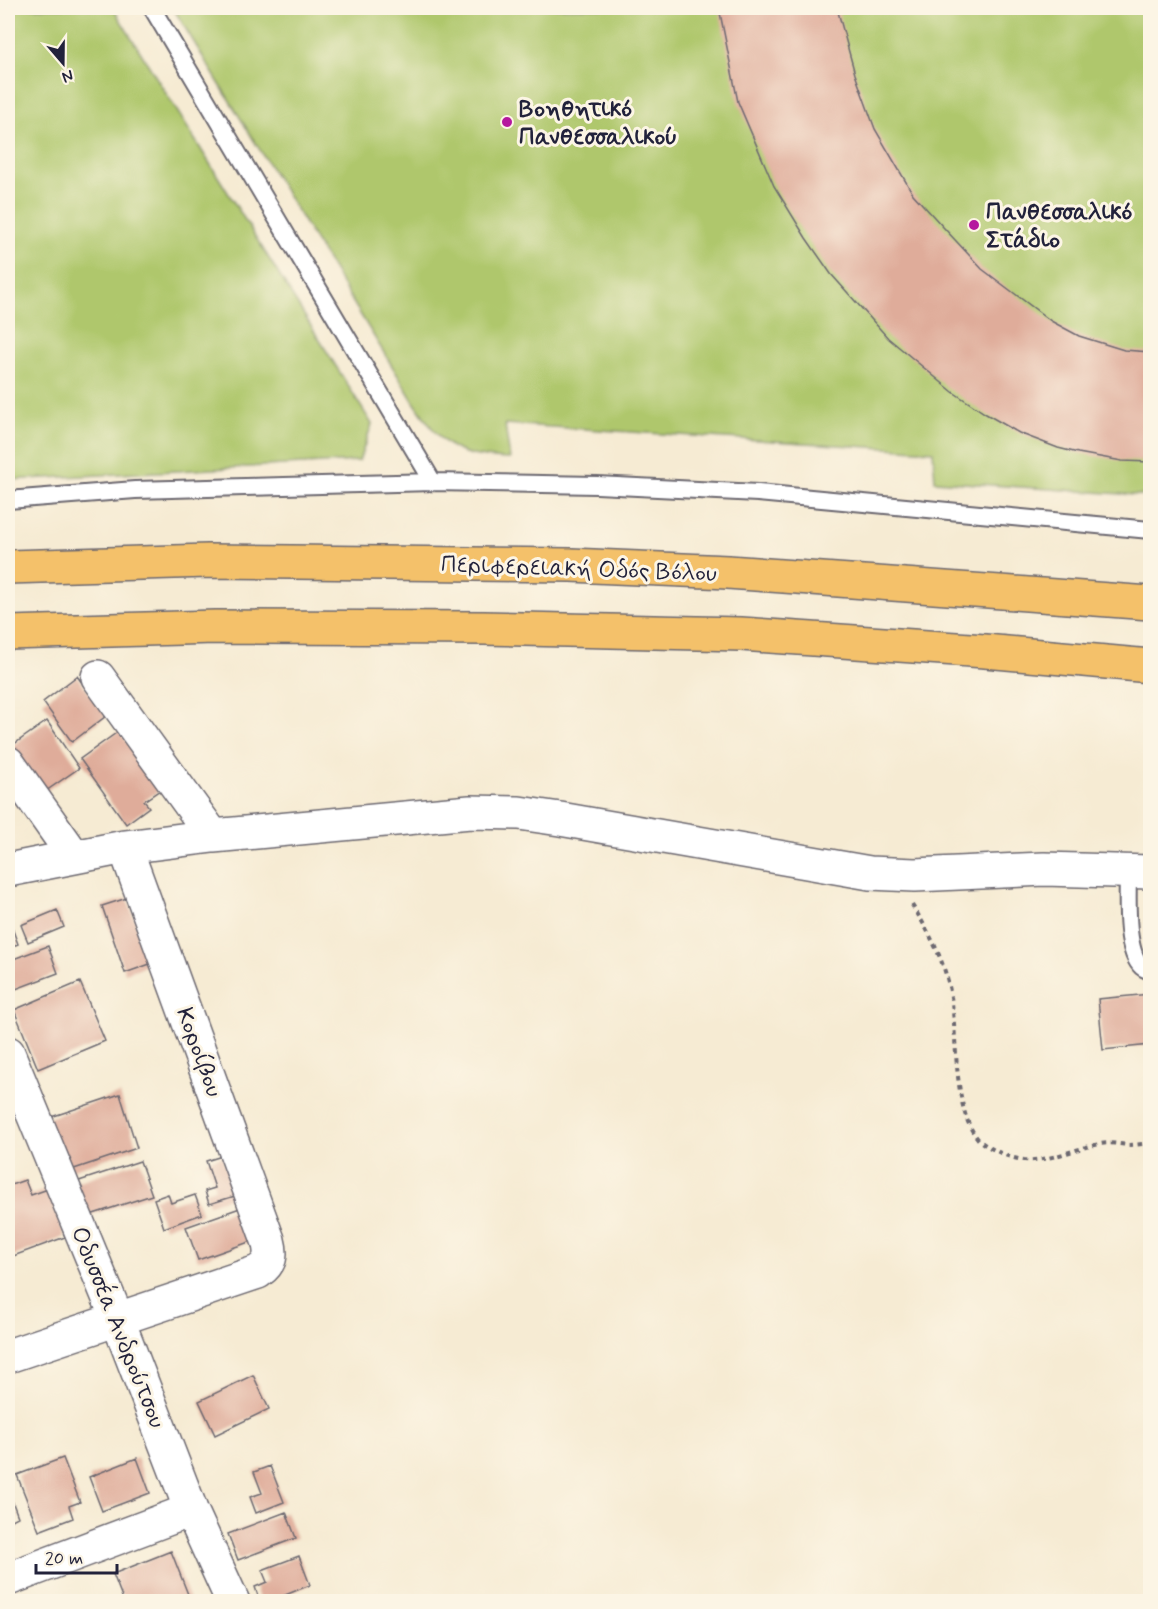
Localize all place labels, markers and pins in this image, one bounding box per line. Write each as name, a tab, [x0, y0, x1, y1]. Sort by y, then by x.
place label: Βοηθητικό Πανθεσσαλικού	[519, 94, 677, 153]
marker: Βοηθητικό Πανθεσσαλικού	[500, 115, 514, 129]
place label: Πανθεσσαλικό Στάδιο	[986, 197, 1132, 256]
marker: Πανθεσσαλικό Στάδιο	[967, 218, 981, 232]

